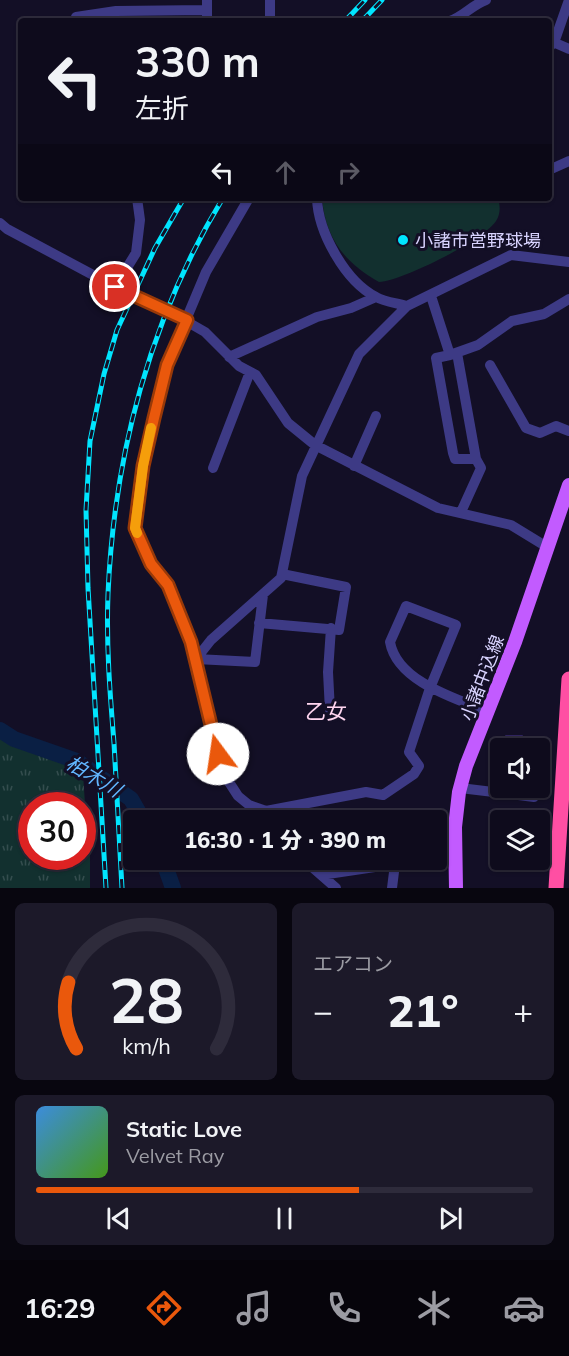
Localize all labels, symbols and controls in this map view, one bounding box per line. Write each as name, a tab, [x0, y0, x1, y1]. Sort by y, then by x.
text: 330 m	[135, 35, 260, 88]
icon: left	[36, 42, 114, 120]
text: 左折	[135, 91, 189, 125]
icon: left	[206, 156, 239, 189]
icon: ahead	[269, 156, 302, 189]
icon: right	[332, 156, 365, 189]
place label: 小諸市営野球場	[415, 229, 541, 252]
marker: 小諸市営野球場	[396, 233, 410, 247]
pin	[89, 261, 140, 312]
icon: arrive	[98, 270, 131, 303]
street label: 小諸中込線	[455, 632, 509, 724]
district label: 乙女	[305, 698, 347, 724]
position arrow	[186, 722, 250, 786]
map controls	[490, 738, 550, 870]
button: sound	[490, 738, 550, 798]
water label: 柏木川	[62, 750, 128, 803]
speed limit sign: 30	[18, 792, 96, 870]
button: layers	[490, 810, 550, 870]
text: 16:30 · 1 分 · 390 m	[184, 826, 386, 854]
text: エアコン	[313, 951, 393, 976]
text: 28	[109, 960, 183, 1039]
text: 21°	[387, 982, 459, 1038]
text: −	[313, 990, 333, 1031]
text: +	[513, 990, 533, 1031]
text: km/h	[122, 1032, 170, 1059]
text: Static Love	[126, 1115, 242, 1143]
text: Velvet Ray	[126, 1143, 224, 1168]
icon: previous	[102, 1202, 135, 1235]
icon: pause	[268, 1202, 301, 1235]
icon: next	[434, 1202, 467, 1235]
icon: directions	[143, 1287, 185, 1329]
icon: music	[233, 1287, 275, 1329]
icon: phone	[323, 1287, 365, 1329]
icon: climate	[413, 1287, 455, 1329]
icon: car	[503, 1287, 545, 1329]
text: 16:29	[24, 1291, 95, 1325]

